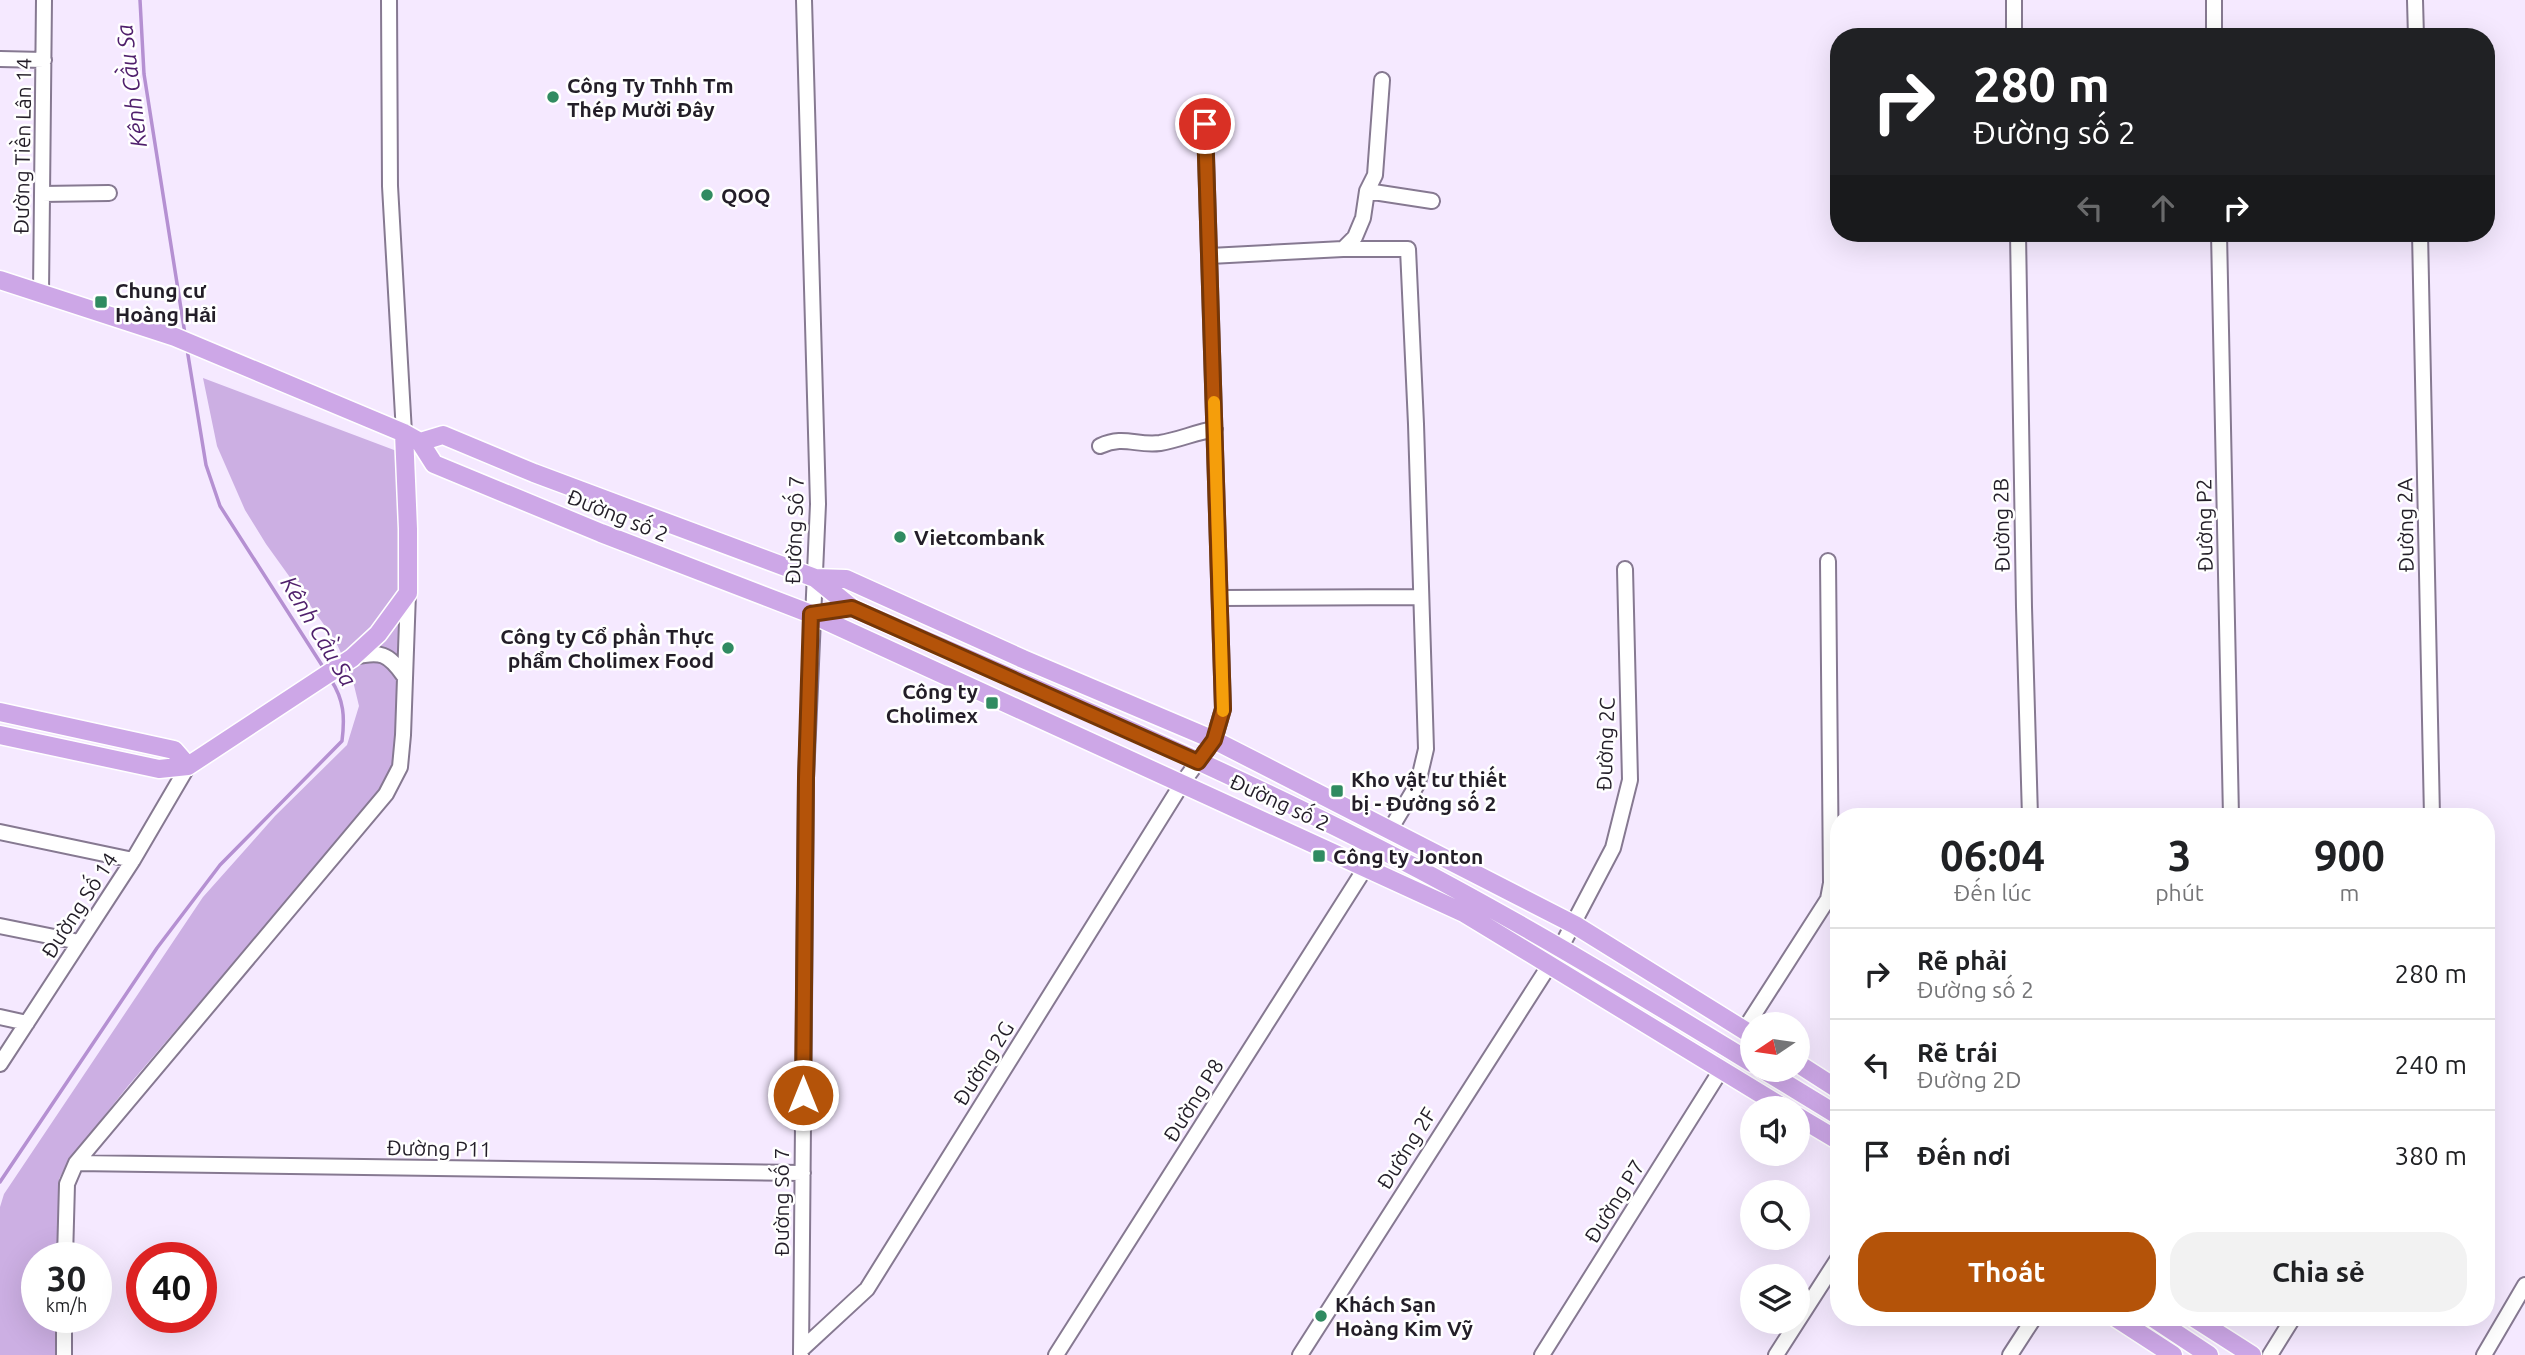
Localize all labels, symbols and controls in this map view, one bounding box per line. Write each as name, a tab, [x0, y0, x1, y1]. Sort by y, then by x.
water label: Kênh Cầu Sa	[108, 23, 151, 149]
icon: right	[1858, 56, 1949, 147]
text: 280 m	[1973, 56, 2110, 111]
street label: Đường Tiền Lân 14	[6, 58, 36, 234]
place label: Công Ty Tnhh Tm Thép Mười Đây	[567, 73, 734, 121]
marker: Công Ty Tnhh Tm Thép Mười Đây	[545, 89, 561, 105]
pin	[1175, 94, 1235, 154]
icon: arrive	[1186, 105, 1224, 143]
text: Đường số 2	[1973, 114, 2136, 150]
place label: QOQ	[721, 183, 771, 207]
marker: QOQ	[699, 187, 715, 203]
icon: left	[2071, 189, 2109, 227]
icon: ahead	[2144, 189, 2182, 227]
icon: right	[2217, 189, 2255, 227]
place label: Chung cư Hoàng Hải	[115, 278, 217, 326]
marker: Chung cư Hoàng Hải	[93, 294, 109, 310]
street label: Đường Số 7	[778, 475, 808, 585]
street label: Đường 2A	[2392, 477, 2418, 572]
street label: Đường 2B	[1988, 478, 2014, 572]
street label: Đường P2	[2191, 478, 2217, 572]
street label: Đường số 2	[564, 482, 673, 546]
place label: Vietcombank	[914, 525, 1045, 549]
marker: Vietcombank	[892, 529, 908, 545]
water label: Kênh Cầu Sa	[276, 570, 364, 691]
place label: Công ty Cổ phần Thực phẩm Cholimex Food	[500, 622, 714, 672]
marker: Công ty Cổ phần Thực phẩm Cholimex Food	[720, 640, 736, 656]
place label: Công ty Cholimex	[886, 679, 979, 727]
marker: Công ty Cholimex	[984, 695, 1000, 711]
street label: Đường 2C	[1591, 697, 1619, 791]
place label: Kho vật tư thiết bị - Đường số 2	[1351, 765, 1507, 815]
street label: Đường số 2	[1227, 767, 1334, 835]
marker: Kho vật tư thiết bị - Đường số 2	[1329, 783, 1345, 799]
text: 06:04	[1940, 832, 2045, 879]
text: 3	[2168, 832, 2191, 879]
text: 900	[2314, 832, 2385, 879]
place label: Công ty Jonton	[1333, 844, 1483, 868]
street label: Đường Số 14	[34, 847, 122, 962]
marker: Công ty Jonton	[1311, 848, 1327, 864]
text: Đến lúc	[1954, 880, 2031, 905]
text: phút	[2155, 880, 2204, 905]
text: m	[2340, 880, 2359, 905]
text: Rẽ phải	[1917, 946, 2007, 975]
icon: right	[1858, 955, 1896, 993]
text: 280 m	[2395, 959, 2467, 988]
text: Đường số 2	[1917, 977, 2034, 1002]
north arrow	[1740, 1012, 1810, 1082]
map controls	[1740, 1012, 1810, 1334]
street label: Đường 2G	[948, 1017, 1018, 1109]
text: Rẽ trái	[1917, 1038, 1998, 1067]
icon: left	[1858, 1046, 1896, 1084]
text: 240 m	[2395, 1050, 2467, 1079]
street label: Đường P8	[1158, 1054, 1228, 1146]
position arrow	[766, 1058, 840, 1132]
text: Đường 2D	[1917, 1067, 2022, 1092]
button: sound	[1740, 1096, 1810, 1166]
street label: Đường 2F	[1372, 1103, 1440, 1193]
street label: Đường P11	[386, 1135, 492, 1161]
icon: arrive	[1858, 1137, 1896, 1175]
text: Đến nơi	[1917, 1141, 2011, 1170]
text: 380 m	[2395, 1141, 2467, 1170]
street label: Đường Số 7	[767, 1148, 793, 1256]
street label: Đường P7	[1579, 1155, 1649, 1247]
button: search	[1740, 1180, 1810, 1250]
button: Thoát	[1858, 1232, 2156, 1312]
button: Chia sẻ	[2170, 1232, 2467, 1312]
speed limit sign: 40	[126, 1242, 217, 1333]
text: 30	[47, 1258, 86, 1298]
button: layers	[1740, 1264, 1810, 1334]
place label: Khách Sạn Hoàng Kim Vỹ	[1335, 1292, 1473, 1340]
text: km/h	[46, 1295, 87, 1315]
marker: Khách Sạn Hoàng Kim Vỹ	[1313, 1308, 1329, 1324]

